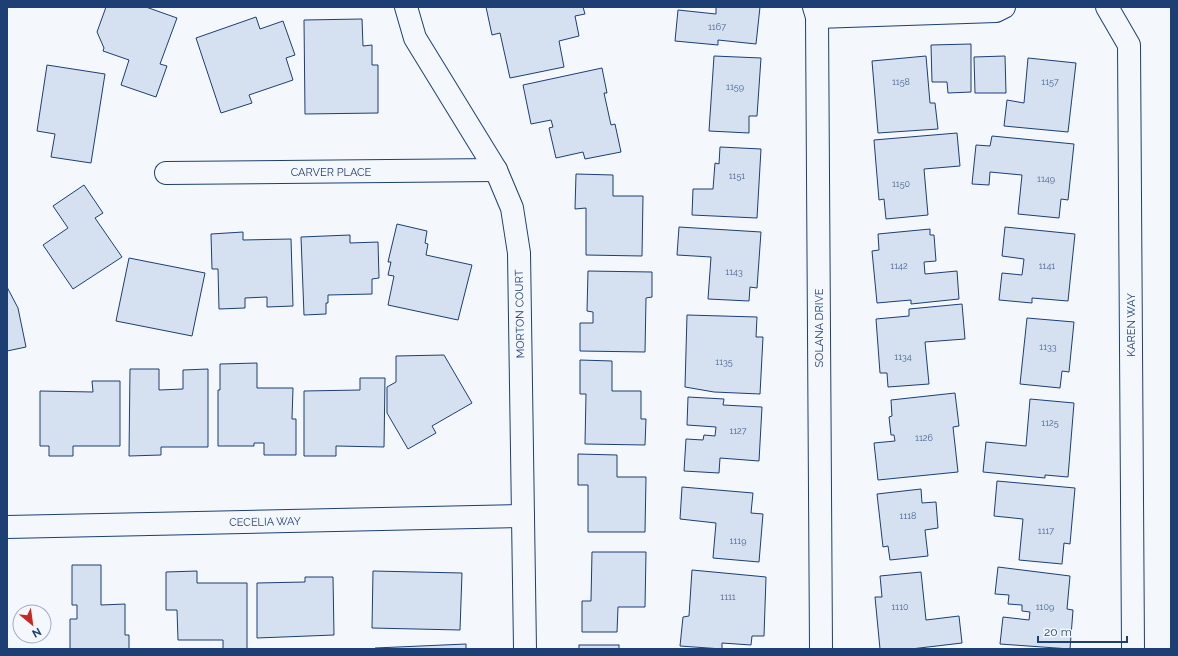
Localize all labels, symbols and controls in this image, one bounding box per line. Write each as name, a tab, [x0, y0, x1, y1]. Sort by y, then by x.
house number: 1167	[708, 22, 726, 32]
house number: 1158	[892, 77, 910, 87]
house number: 1157	[1041, 77, 1059, 87]
house number: 1159	[726, 82, 744, 92]
street label: CARVER PLACE	[291, 166, 372, 179]
house number: 1151	[729, 171, 745, 181]
house number: 1149	[1037, 174, 1055, 184]
house number: 1150	[892, 179, 911, 189]
house number: 1142	[890, 261, 908, 271]
house number: 1141	[1039, 261, 1055, 271]
house number: 1143	[725, 267, 743, 277]
street label: MORTON COURT	[513, 269, 527, 359]
street label: SOLANA DRIVE	[813, 288, 826, 368]
street label: KAREN WAY	[1125, 293, 1138, 357]
house number: 1133	[1039, 342, 1057, 352]
house number: 1134	[894, 352, 912, 362]
house number: 1135	[715, 357, 733, 367]
house number: 1125	[1041, 418, 1059, 428]
house number: 1127	[729, 426, 747, 436]
house number: 1126	[915, 433, 933, 443]
house number: 1118	[900, 511, 916, 521]
street label: CECELIA WAY	[229, 515, 301, 529]
house number: 1117	[1038, 526, 1054, 536]
house number: 1119	[730, 536, 746, 546]
house number: 1111	[720, 592, 736, 602]
house number: 1110	[891, 602, 909, 612]
house number: 1109	[1036, 602, 1054, 612]
north arrow	[12, 604, 52, 644]
scale bar	[1038, 618, 1127, 644]
text: N	[30, 625, 43, 640]
text: 20 m	[1044, 625, 1072, 639]

